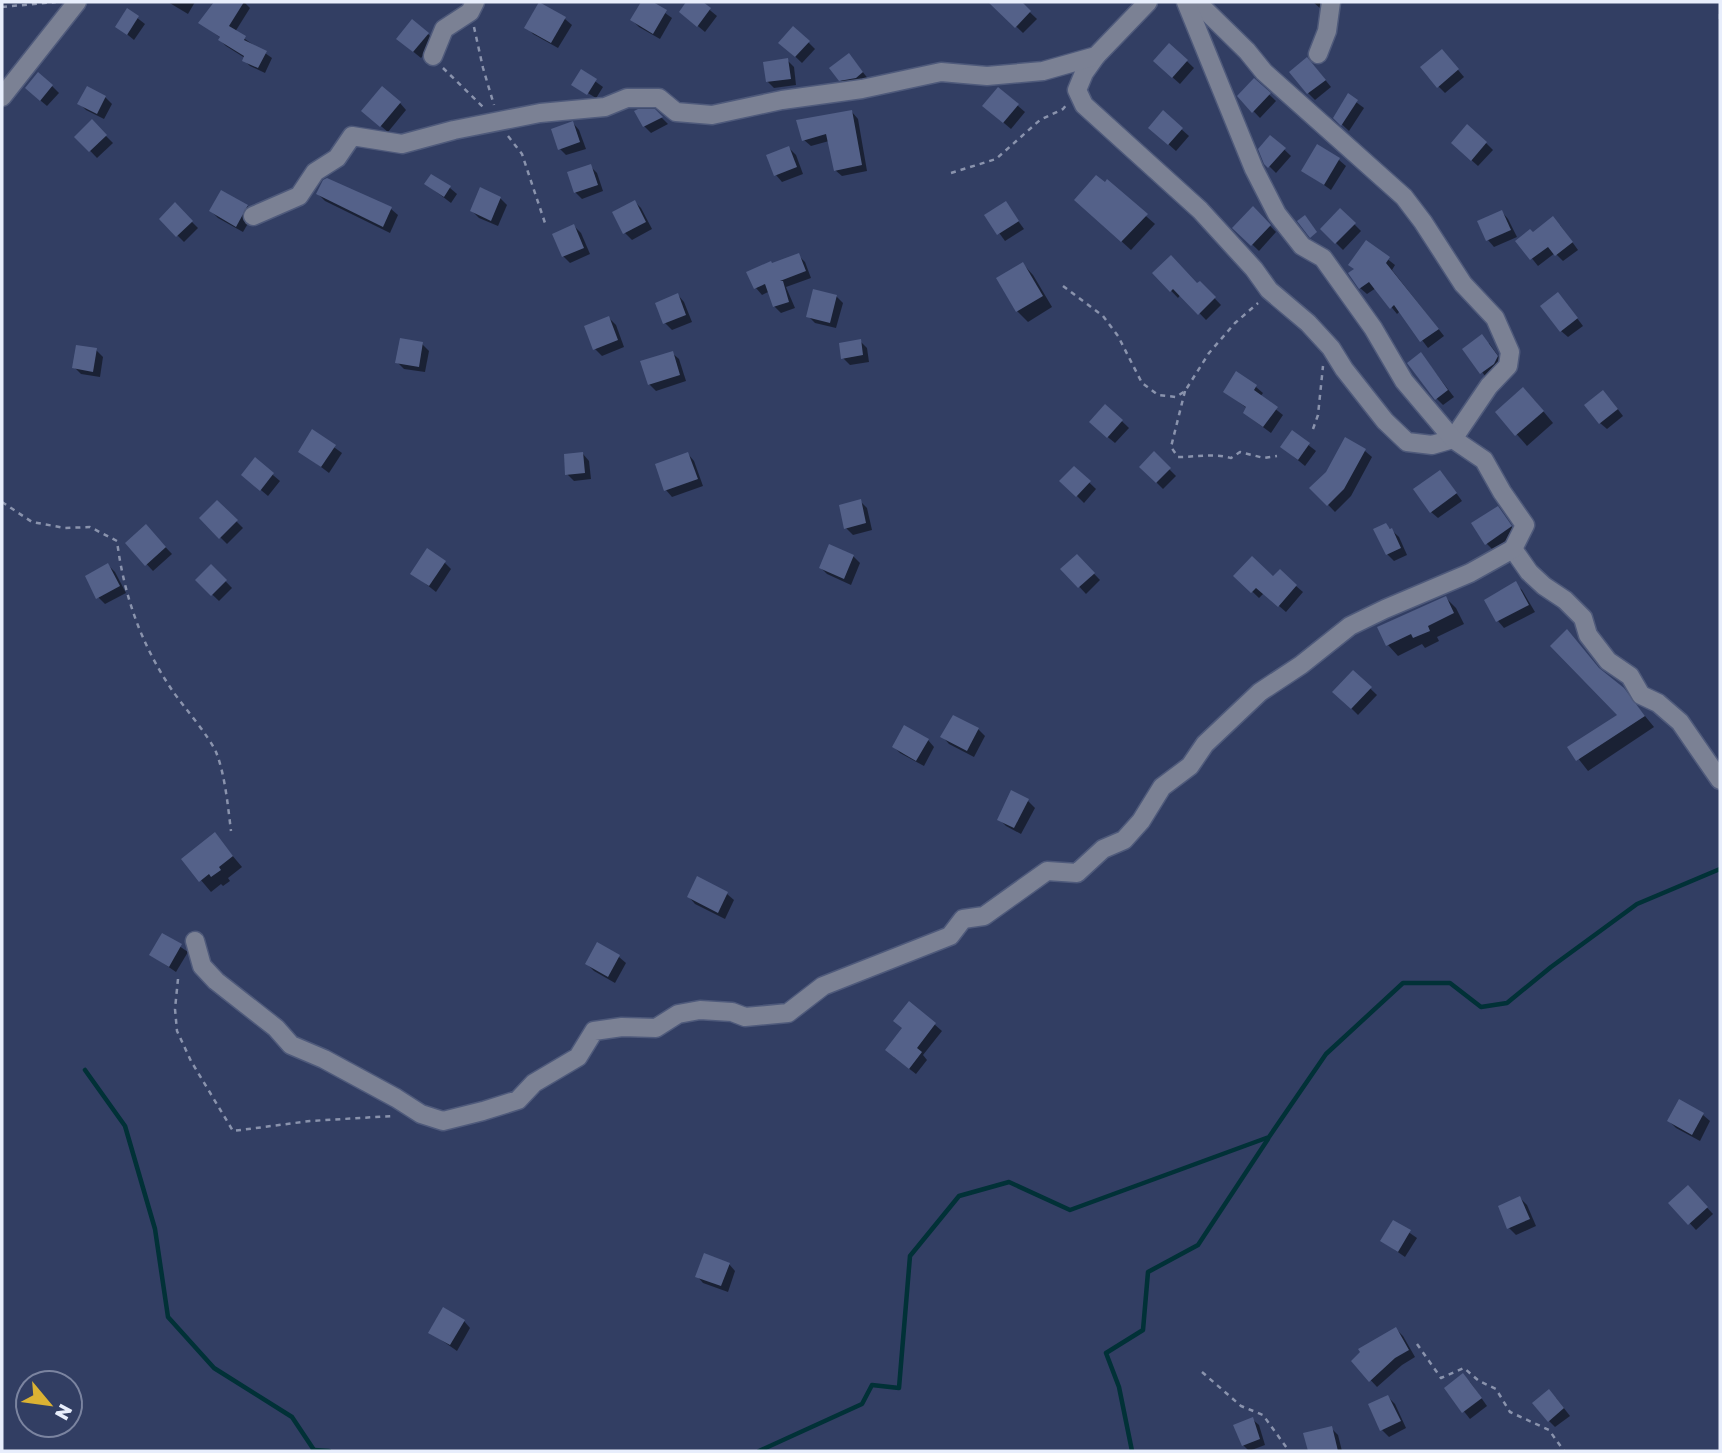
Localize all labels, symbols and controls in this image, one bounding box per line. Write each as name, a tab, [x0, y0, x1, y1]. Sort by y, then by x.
north arrow	[14, 1369, 84, 1439]
text: N	[51, 1401, 78, 1424]

